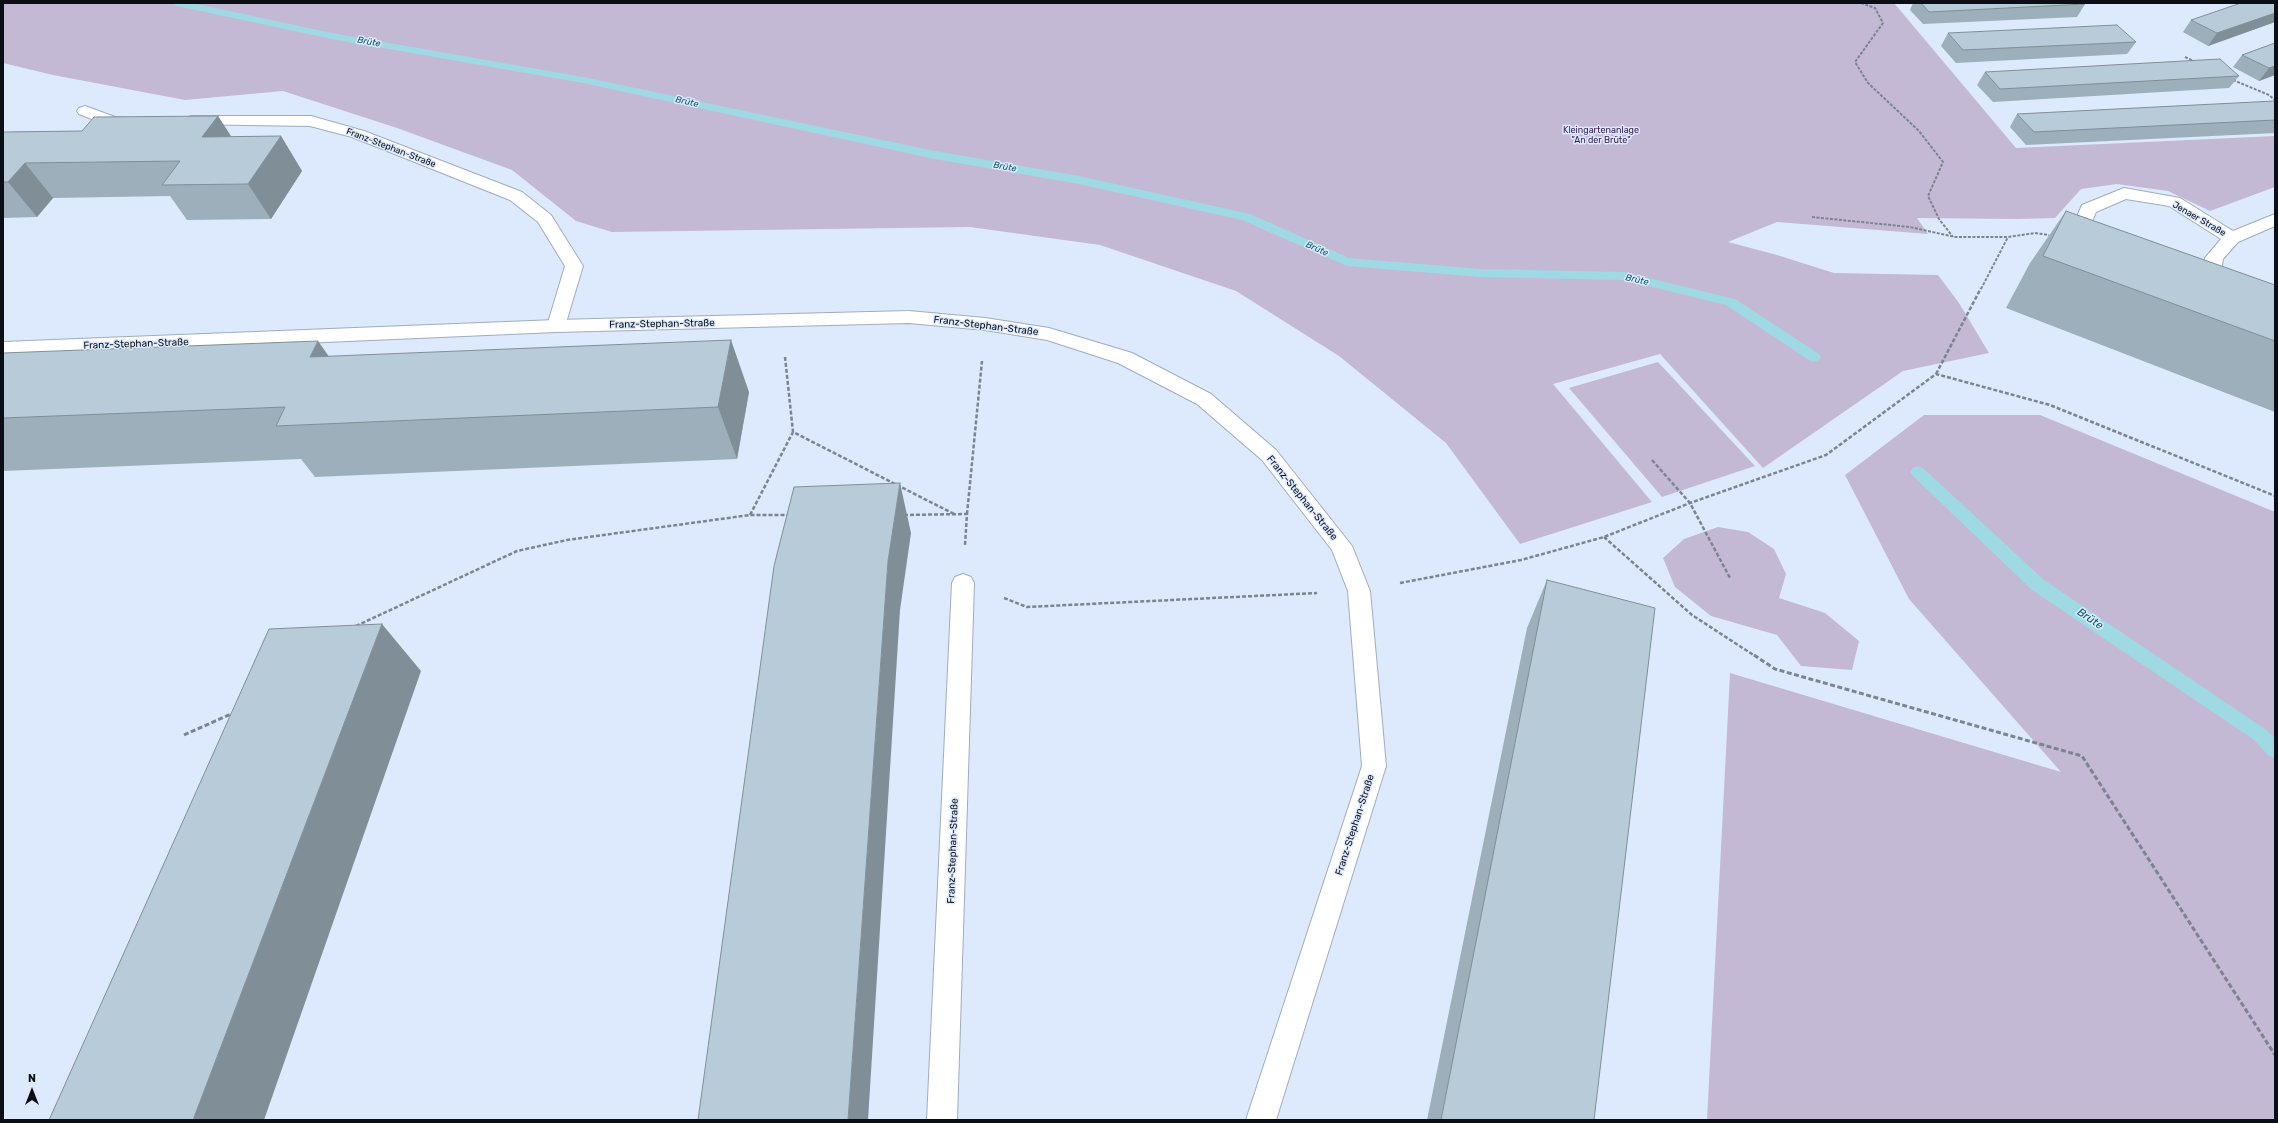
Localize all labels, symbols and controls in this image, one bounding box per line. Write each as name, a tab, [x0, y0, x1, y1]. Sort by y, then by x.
water label: Brüte	[357, 35, 381, 49]
water label: Brüte	[674, 94, 700, 110]
park label: Kleingartenanlage "An der Brüte"	[1563, 125, 1639, 146]
street label: Franz-Stephan-Straße	[345, 126, 437, 170]
water label: Brüte	[993, 160, 1017, 174]
street label: Jenaer Straße	[2170, 199, 2228, 239]
water label: Brüte	[1304, 239, 1330, 259]
water label: Brüte	[1624, 272, 1650, 288]
street label: Franz-Stephan-Straße	[933, 314, 1039, 338]
street label: Franz-Stephan-Straße	[609, 317, 715, 331]
street label: Franz-Stephan-Straße	[83, 336, 189, 352]
street label: Franz-Stephan-Straße	[1264, 453, 1340, 543]
water label: Brüte	[2074, 606, 2106, 632]
street label: Franz-Stephan-Straße	[1333, 773, 1377, 877]
street label: Franz-Stephan-Straße	[945, 798, 961, 904]
north arrow	[12, 1071, 52, 1111]
text: N	[28, 1072, 36, 1085]

